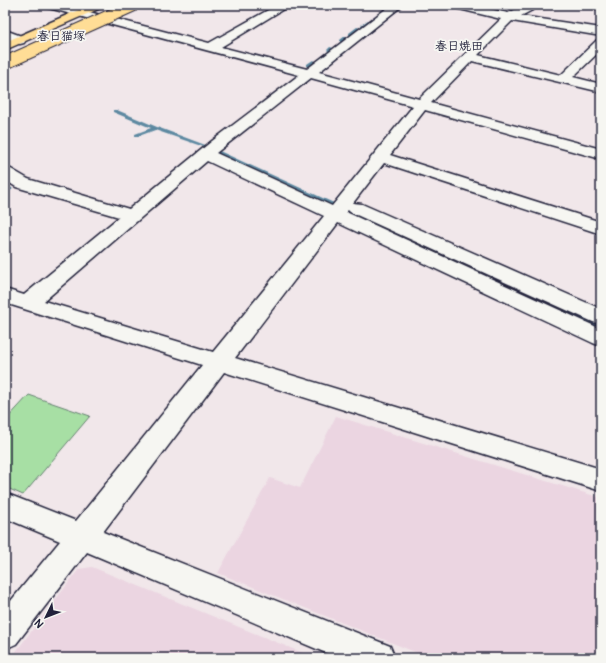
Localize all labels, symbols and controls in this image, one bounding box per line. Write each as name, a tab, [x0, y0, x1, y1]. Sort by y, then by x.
district label: 春日猫塚	[37, 29, 85, 44]
district label: 春日焼田	[435, 39, 483, 54]
north arrow	[26, 597, 66, 637]
text: N	[31, 616, 46, 631]

